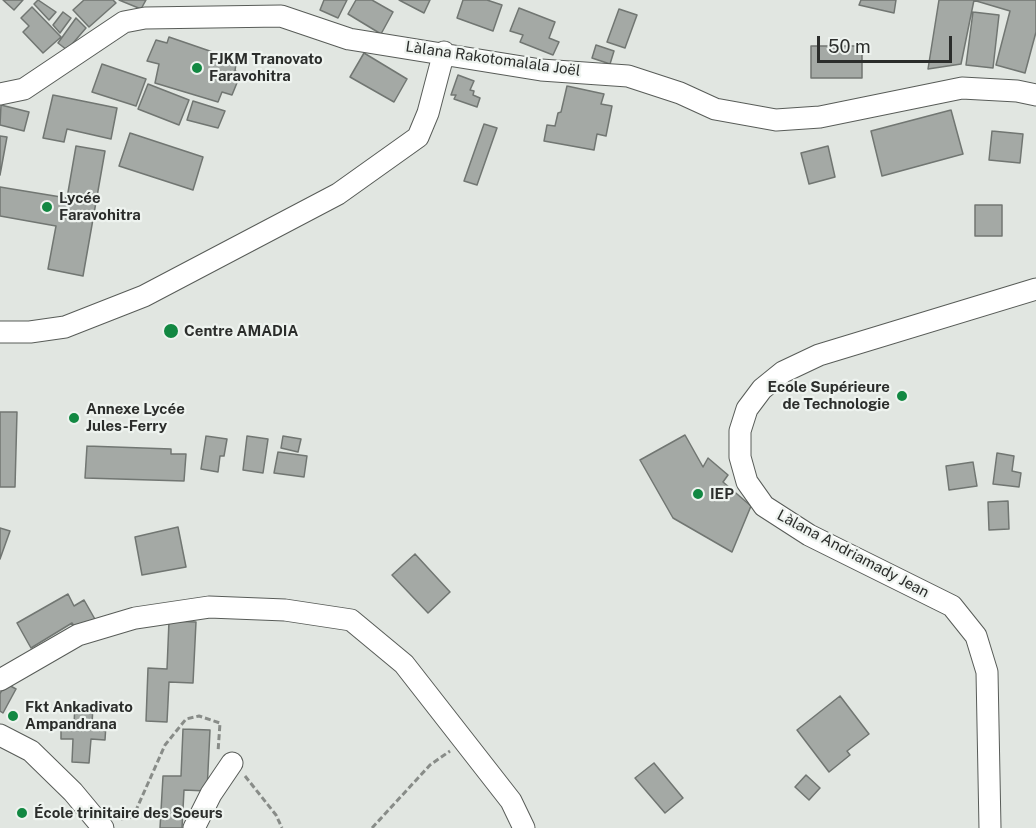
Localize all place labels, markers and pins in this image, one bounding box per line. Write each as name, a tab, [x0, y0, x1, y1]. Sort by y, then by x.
place label: FJKM Tranovato Faravohitra	[209, 50, 323, 85]
marker: FJKM Tranovato Faravohitra	[190, 61, 204, 75]
place label: Lycée Faravohitra	[59, 189, 141, 224]
marker: Lycée Faravohitra	[40, 200, 54, 214]
marker: Centre AMADIA	[162, 322, 180, 340]
place label: Centre AMADIA	[184, 322, 298, 340]
place label: Ecole Supérieure de Technologie	[768, 378, 890, 413]
marker: Ecole Supérieure de Technologie	[895, 389, 909, 403]
place label: Annexe Lycée Jules-Ferry	[86, 400, 185, 435]
marker: Annexe Lycée Jules-Ferry	[67, 411, 81, 425]
place label: IEP	[710, 485, 734, 503]
marker: IEP	[691, 487, 705, 501]
place label: Fkt Ankadivato Ampandrana	[25, 698, 133, 733]
marker: Fkt Ankadivato Ampandrana	[6, 709, 20, 723]
place label: École trinitaire des Soeurs	[34, 804, 223, 822]
marker: École trinitaire des Soeurs	[15, 806, 29, 820]

